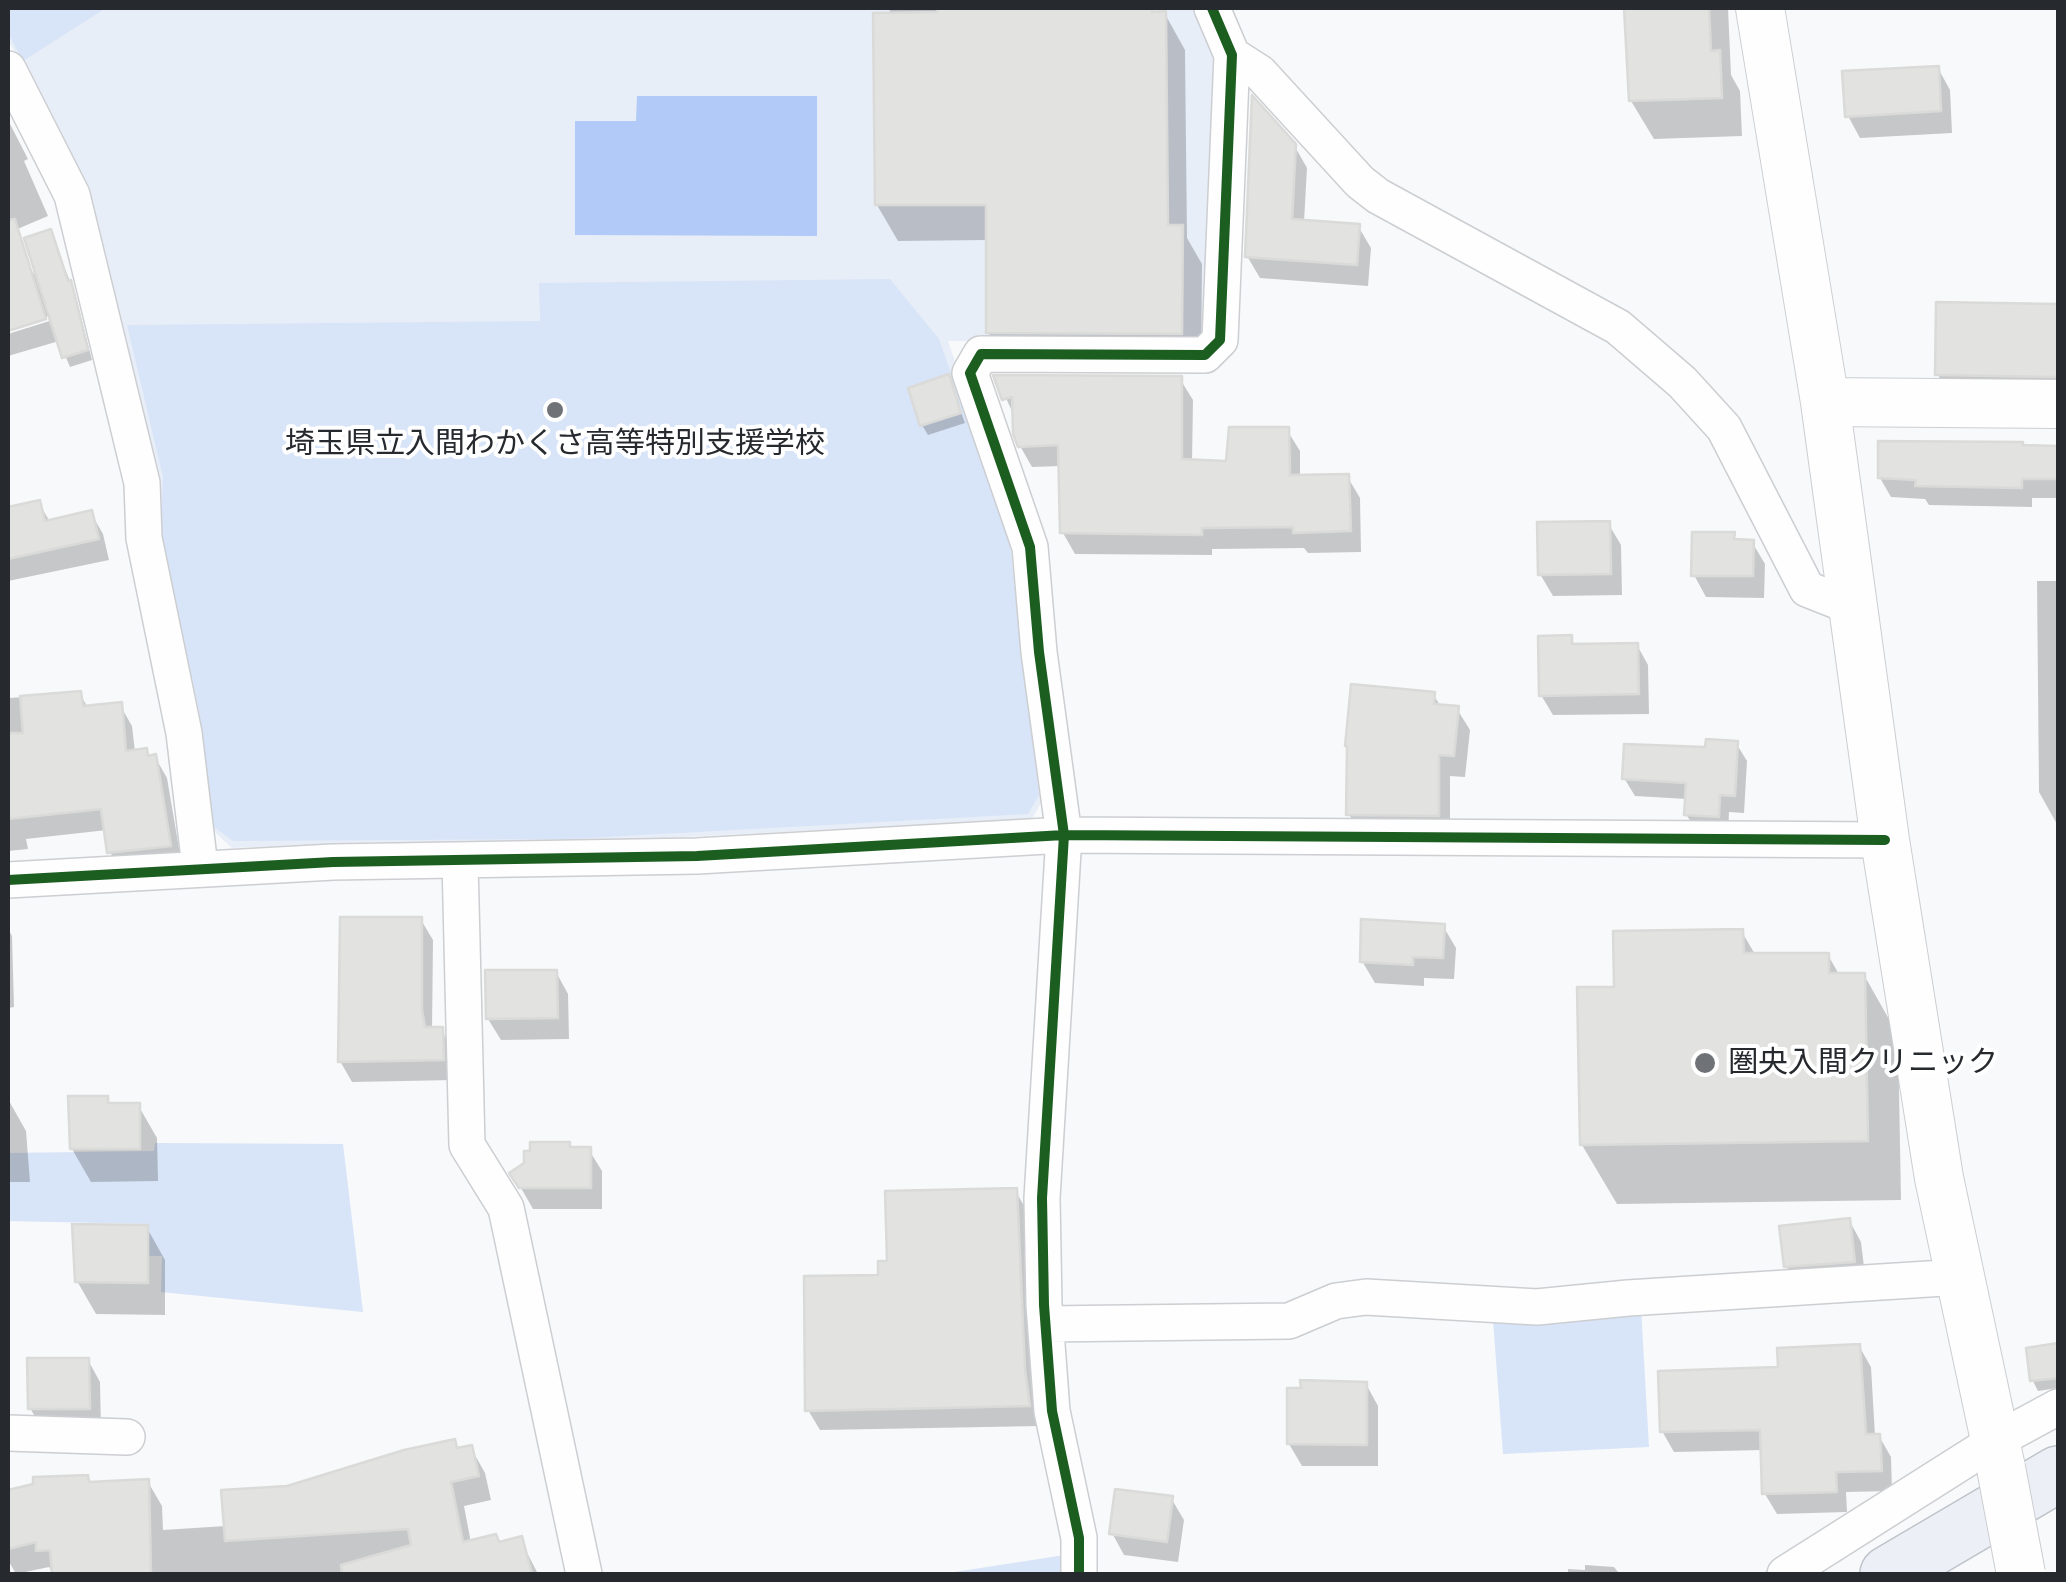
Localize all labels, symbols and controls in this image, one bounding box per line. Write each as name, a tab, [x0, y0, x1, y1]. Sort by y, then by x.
marker: 埼玉県立入間わかくさ高等特別支援学校	[544, 399, 566, 421]
place label: 埼玉県立入間わかくさ高等特別支援学校	[285, 426, 825, 462]
place label: 圏央入間クリニック	[1728, 1045, 1998, 1081]
marker: 圏央入間クリニック	[1692, 1050, 1718, 1076]

